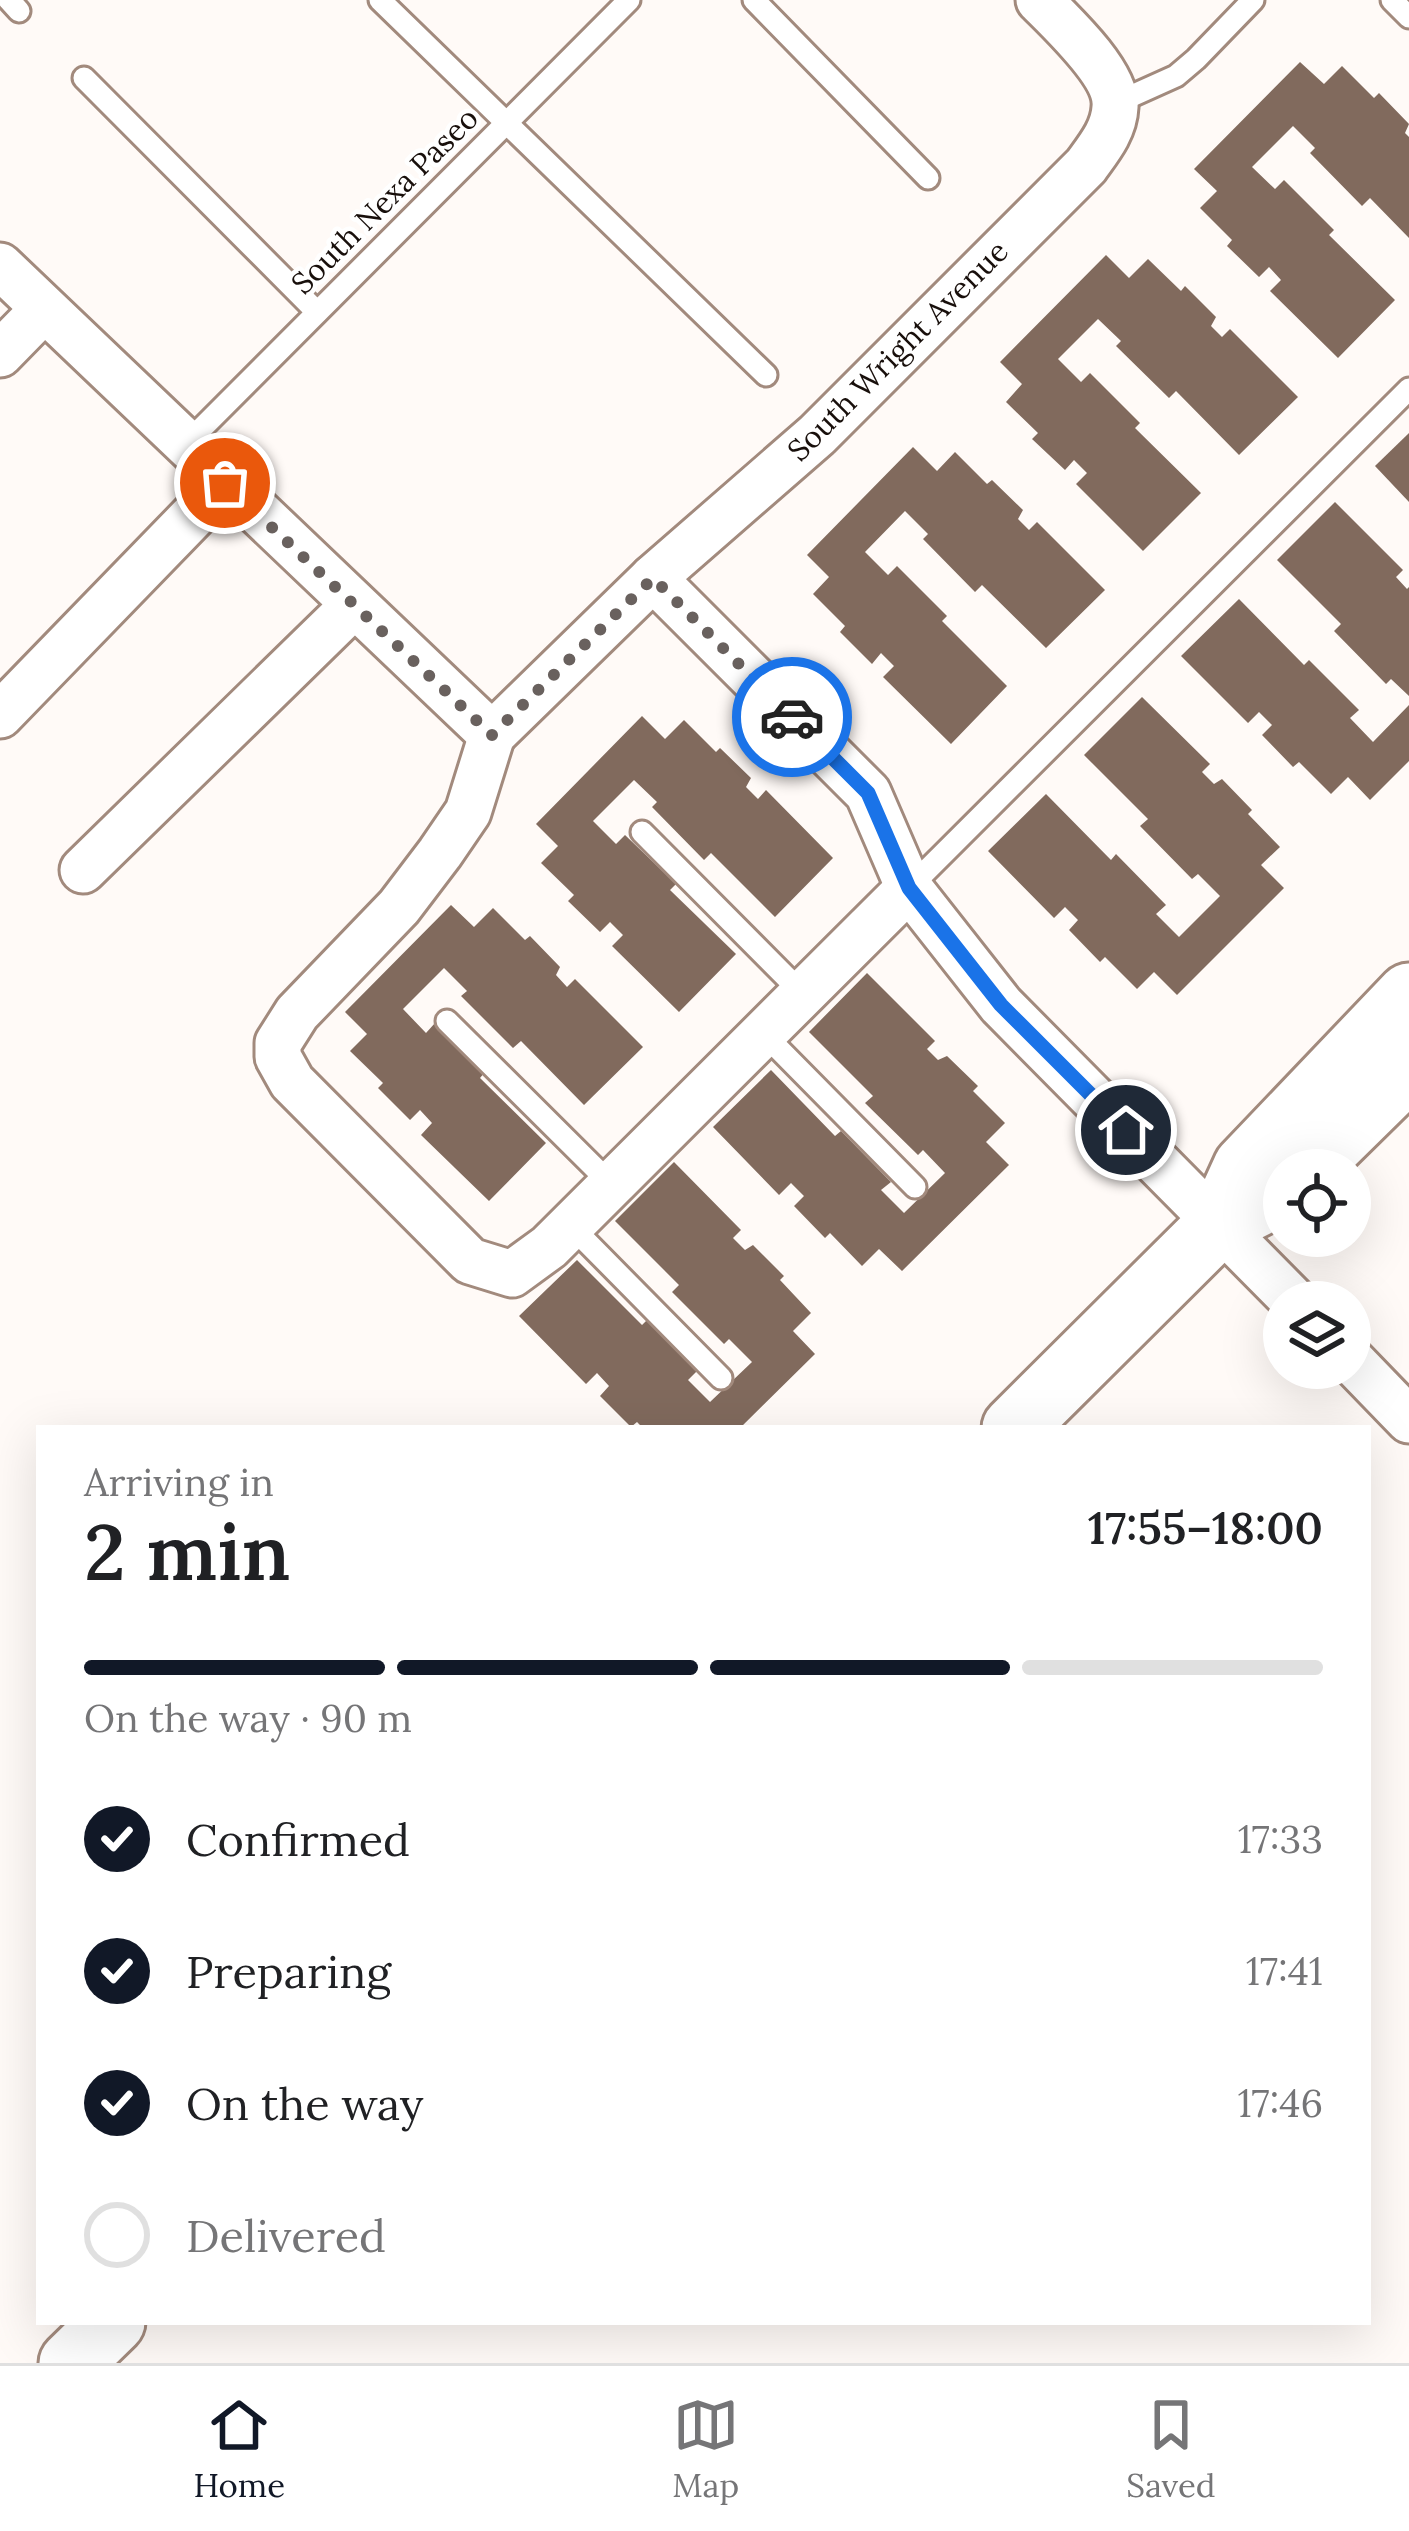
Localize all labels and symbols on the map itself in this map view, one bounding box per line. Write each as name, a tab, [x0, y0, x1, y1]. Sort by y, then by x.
street label: South Nexa Paseo	[283, 99, 486, 302]
street label: South Wright Avenue	[779, 232, 1016, 469]
pin	[174, 432, 276, 534]
courier	[732, 657, 852, 777]
pin	[1075, 1079, 1177, 1181]

